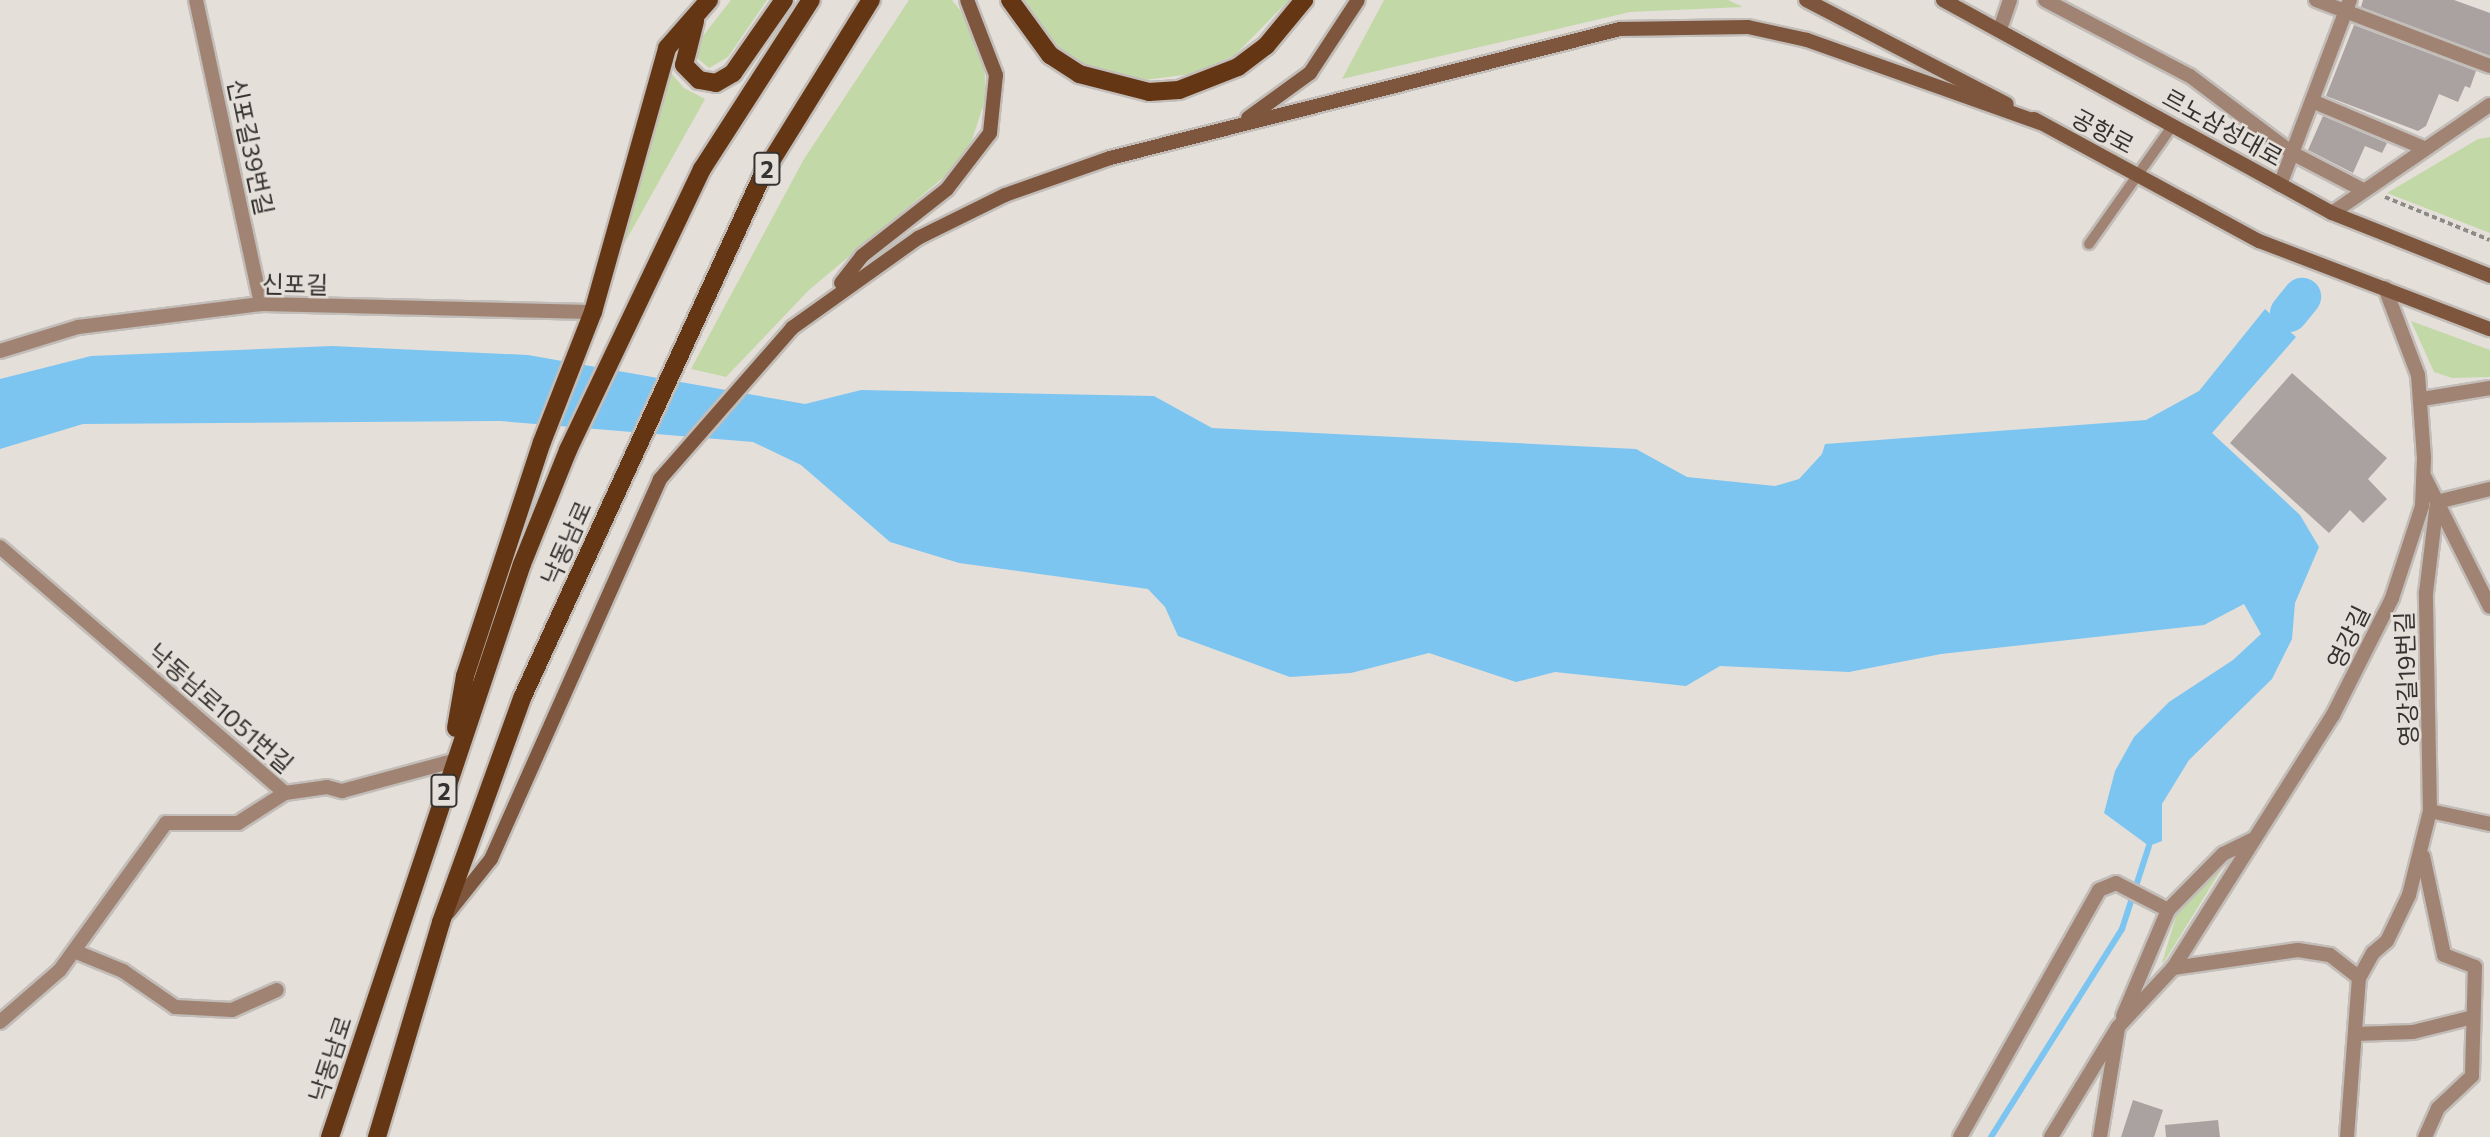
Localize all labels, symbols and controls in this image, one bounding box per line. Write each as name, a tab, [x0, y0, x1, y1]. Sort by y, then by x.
street label: 신포길39번길	[223, 76, 279, 218]
street label: 르노삼성대로	[2158, 82, 2288, 172]
street label: 공항로	[2067, 103, 2139, 159]
road number: 2	[753, 150, 781, 188]
street label: 신포길	[262, 269, 328, 299]
street label: 낙동남로	[535, 497, 597, 589]
street label: 영강길	[2321, 601, 2375, 673]
street label: 영강길19번길	[2389, 611, 2423, 747]
street label: 낙동남로1051번길	[143, 637, 299, 779]
road number: 2	[430, 772, 458, 810]
street label: 낙동남로	[303, 1013, 357, 1105]

